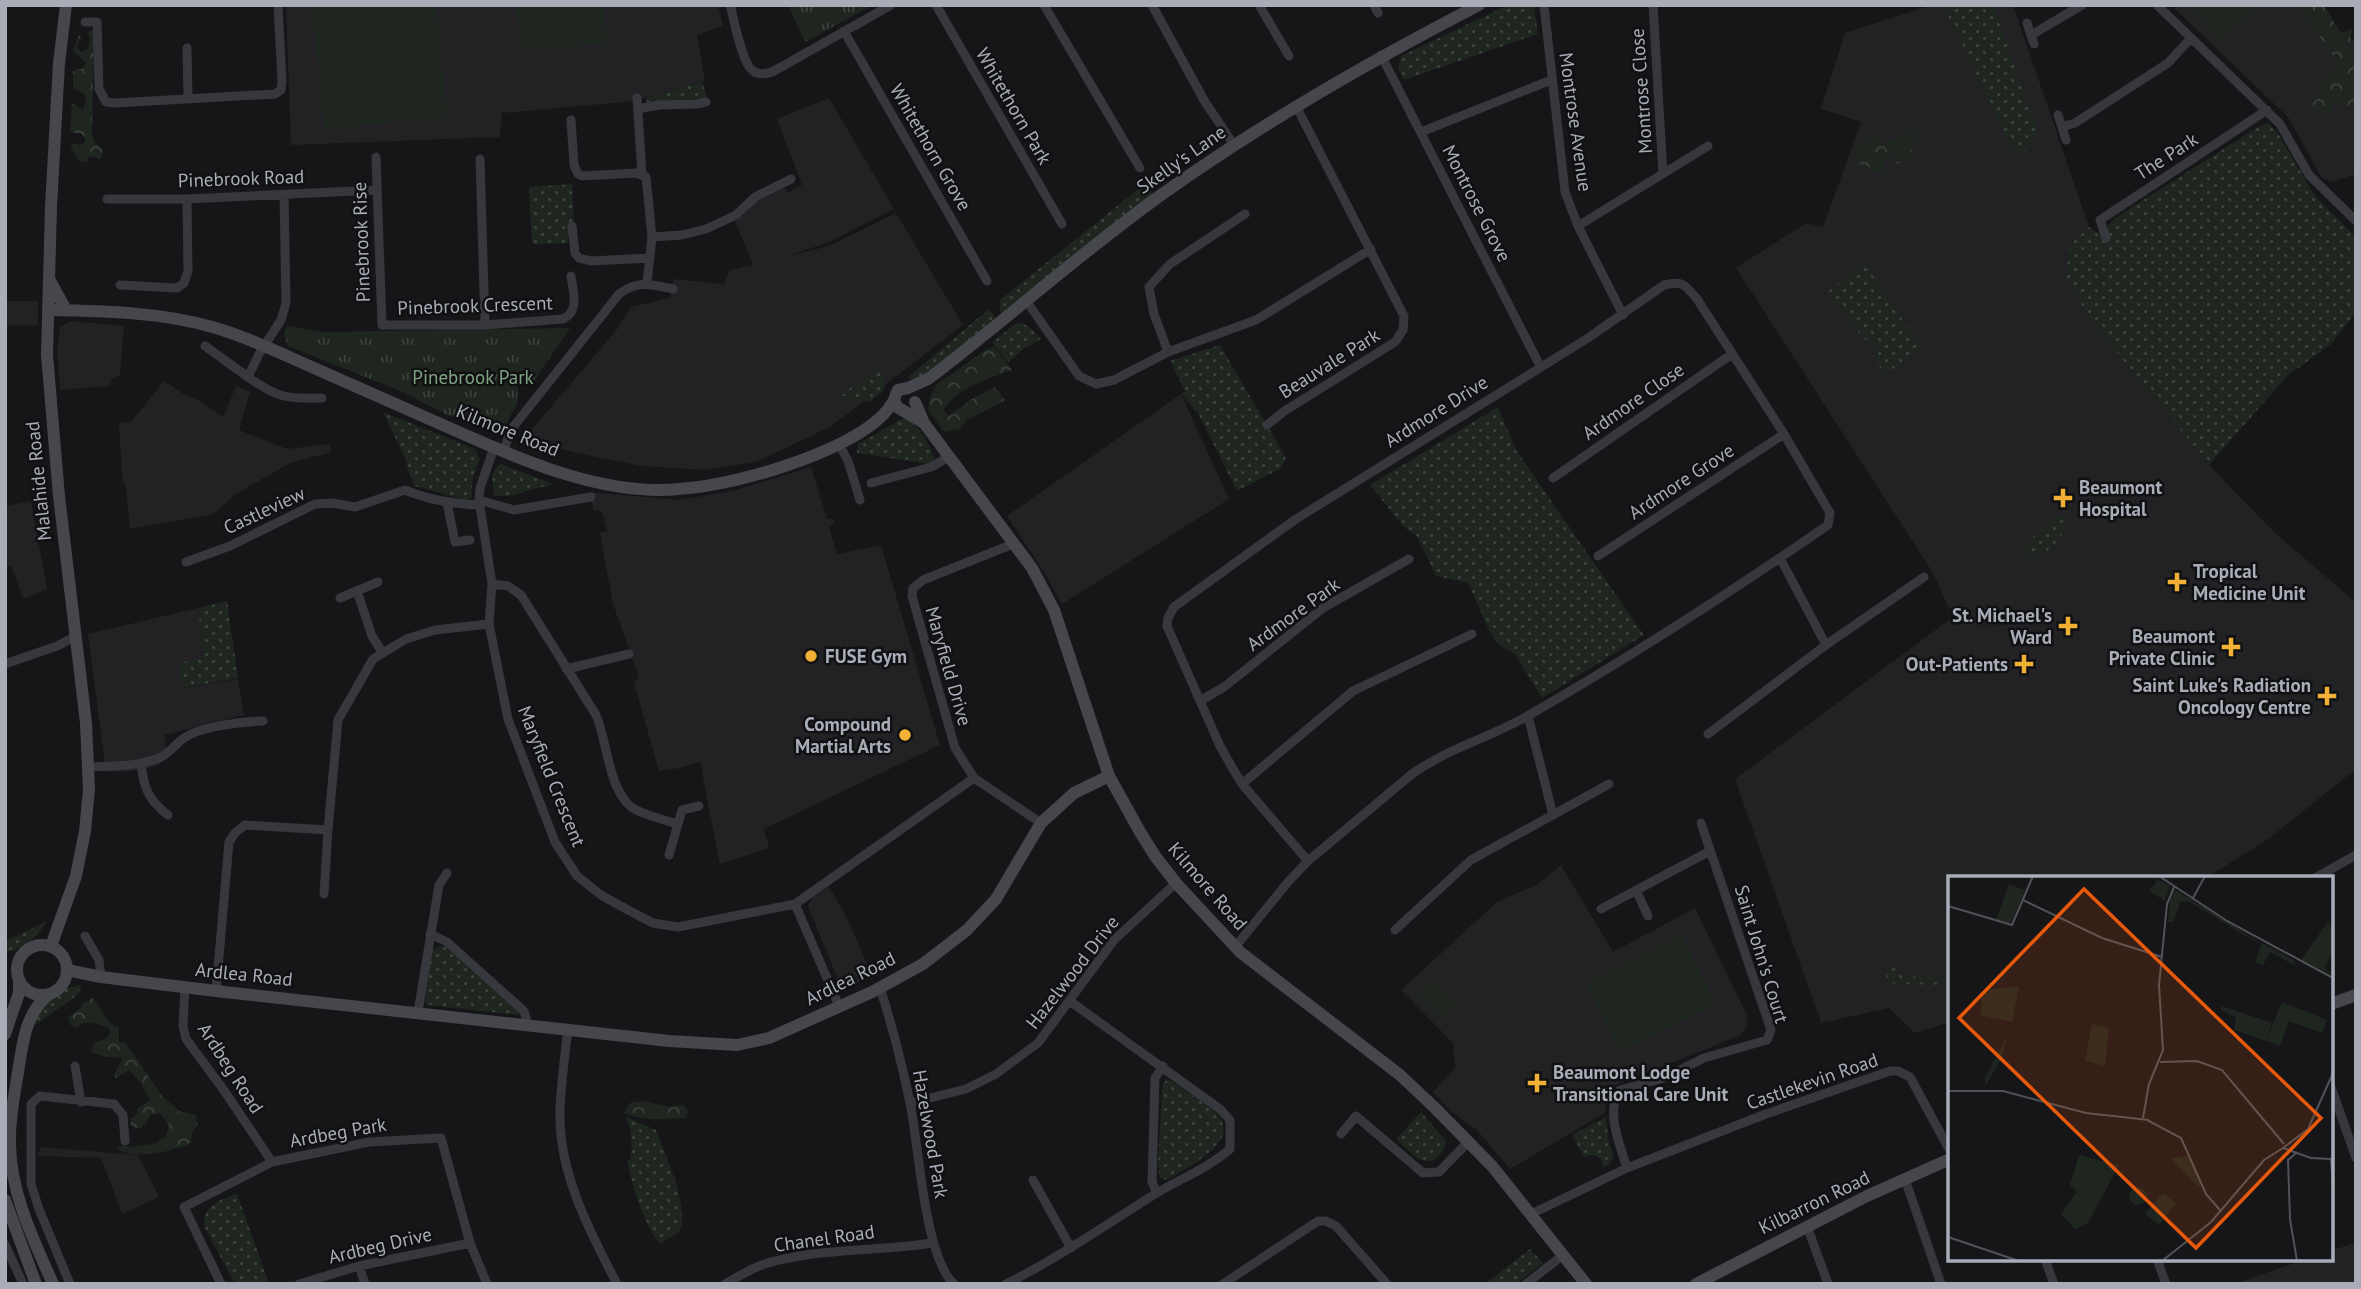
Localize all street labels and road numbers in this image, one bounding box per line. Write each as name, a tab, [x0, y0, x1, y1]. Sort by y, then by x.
street label: Montrose Close	[1625, 27, 1657, 155]
street label: Whitethorn Park	[971, 43, 1057, 169]
street label: Montrose Avenue	[1554, 51, 1598, 193]
street label: Whitethorn Grove	[885, 79, 977, 215]
street label: Skelly's Lane	[1132, 119, 1230, 199]
street label: The Park	[2130, 127, 2202, 185]
street label: Montrose Grove	[1437, 140, 1517, 266]
street label: Pinebrook Road	[177, 164, 305, 192]
street label: Pinebrook Rise	[347, 181, 375, 303]
street label: Pinebrook Crescent	[397, 290, 554, 320]
street label: Beauvale Park	[1274, 323, 1384, 403]
street label: Ardmore Close	[1577, 357, 1689, 445]
street label: Ardmore Drive	[1380, 370, 1492, 452]
street label: Kilmore Road	[453, 398, 563, 462]
street label: Malahide Road	[20, 420, 56, 542]
street label: Ardmore Grove	[1624, 438, 1738, 524]
street label: Castleview	[220, 481, 308, 539]
street label: Ardmore Park	[1242, 572, 1344, 656]
street label: Maryfield Drive	[920, 604, 978, 728]
street label: Maryfield Crescent	[513, 702, 591, 850]
street label: Kilmore Road	[1163, 837, 1253, 935]
street label: Saint John's Court	[1730, 882, 1795, 1026]
street label: Hazelwood Drive	[1020, 910, 1124, 1034]
street label: Ardlea Road	[801, 946, 899, 1010]
street label: Ardlea Road	[194, 957, 294, 991]
street label: Ardbeg Road	[193, 1018, 269, 1118]
street label: Castlekevin Road	[1743, 1047, 1881, 1115]
street label: Hazelwood Park	[908, 1068, 954, 1200]
street label: Ardbeg Park	[288, 1112, 388, 1152]
street label: Kilbarron Road	[1754, 1165, 1874, 1239]
street label: Chanel Road	[772, 1219, 876, 1257]
street label: Ardbeg Drive	[326, 1221, 434, 1269]

